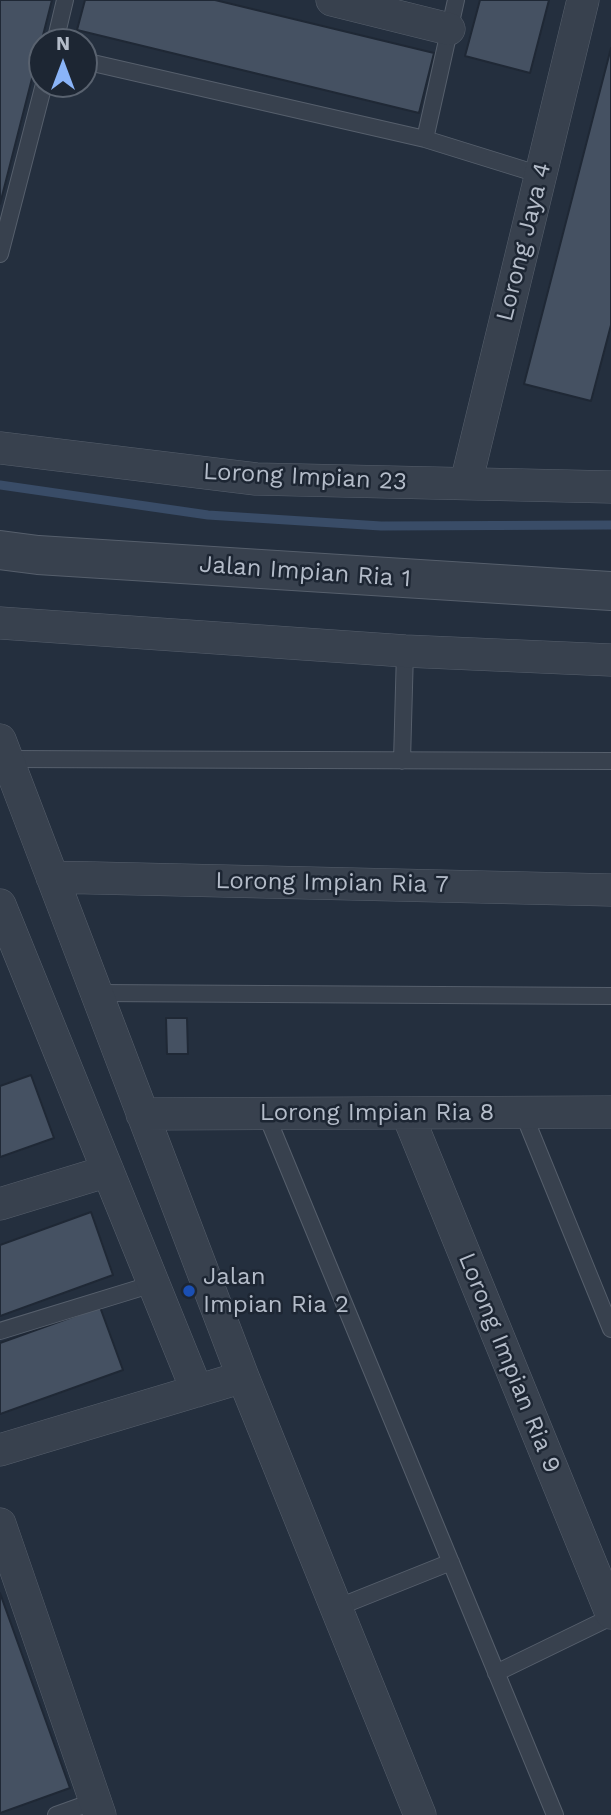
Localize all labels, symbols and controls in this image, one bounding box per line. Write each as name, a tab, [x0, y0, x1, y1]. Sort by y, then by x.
north arrow	[28, 28, 98, 98]
text: N	[56, 32, 70, 55]
street label: Lorong Jaya 4	[490, 160, 558, 324]
street label: Lorong Impian 23	[202, 457, 408, 497]
street label: Jalan Impian Ria 1	[198, 550, 412, 594]
street label: Lorong Impian Ria 7	[215, 867, 449, 899]
street label: Lorong Impian Ria 8	[260, 1099, 494, 1127]
street label: Lorong Impian Ria 9	[452, 1249, 566, 1477]
place label: Jalan Impian Ria 2	[203, 1263, 349, 1319]
marker: Jalan Impian Ria 2	[181, 1283, 197, 1299]

